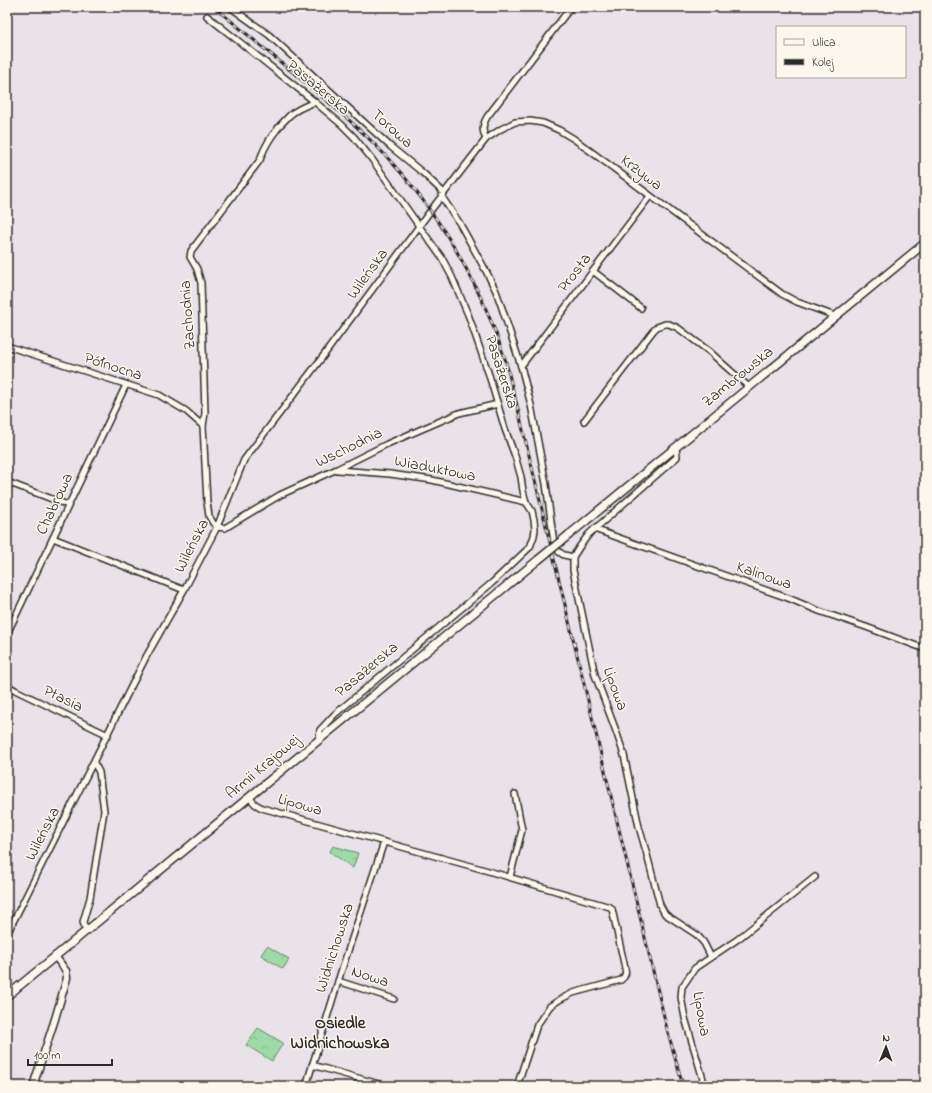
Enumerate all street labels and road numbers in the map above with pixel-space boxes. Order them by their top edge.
street label: Pasażerska [281,54,355,122]
street label: Torowa [366,104,418,154]
street label: Krzywa [615,149,667,197]
street label: Wileńska [341,244,395,304]
street label: Prosta [552,248,598,298]
street label: Zachodnia [174,280,202,350]
street label: Pasażerska [478,332,524,412]
street label: Zambrowska [697,341,779,413]
street label: Północna [81,346,145,388]
street label: Wschodnia [311,421,387,475]
street label: Wiaduktowa [392,449,478,489]
street label: Chabrowa [30,469,80,539]
street label: Wileńska [168,515,216,577]
street label: Kalinowa [733,555,795,597]
street label: Pasażerska [330,636,404,704]
street label: Lipowa [596,664,634,714]
street label: Ptasia [39,679,87,719]
street label: Armii Krajowej [221,728,306,805]
street label: Lipowa [275,787,325,823]
street label: Wileńska [19,803,67,865]
street label: Widnichowska [309,900,361,996]
street label: Nowa [348,960,392,994]
street label: Lipowa [685,990,717,1038]

